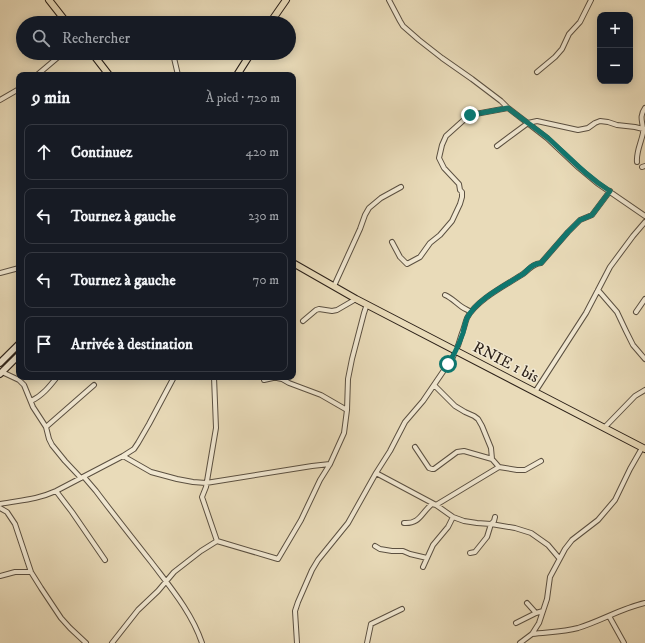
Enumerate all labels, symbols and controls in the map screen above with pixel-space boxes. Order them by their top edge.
map controls [597,12,633,84]
button: + [597,12,633,48]
search box [16,16,296,60]
icon: search [30,27,52,49]
text: Rechercher [62,29,130,48]
button: − [597,48,633,84]
text: 9 min [32,87,70,109]
text: À pied · 720 m [206,90,280,106]
route end [461,106,479,124]
icon: ahead [33,141,55,163]
text: Continuez [71,143,132,162]
text: 420 m [246,144,279,160]
icon: left [33,205,55,227]
text: Tournez à gauche [71,207,176,226]
text: 230 m [248,208,279,224]
icon: left [33,269,55,291]
text: Tournez à gauche [71,271,176,290]
text: 70 m [253,272,279,288]
icon: arrive [33,333,55,355]
text: Arrivée à destination [71,335,193,354]
street label: RNIE 1 bis [470,337,542,387]
route start [439,355,457,373]

